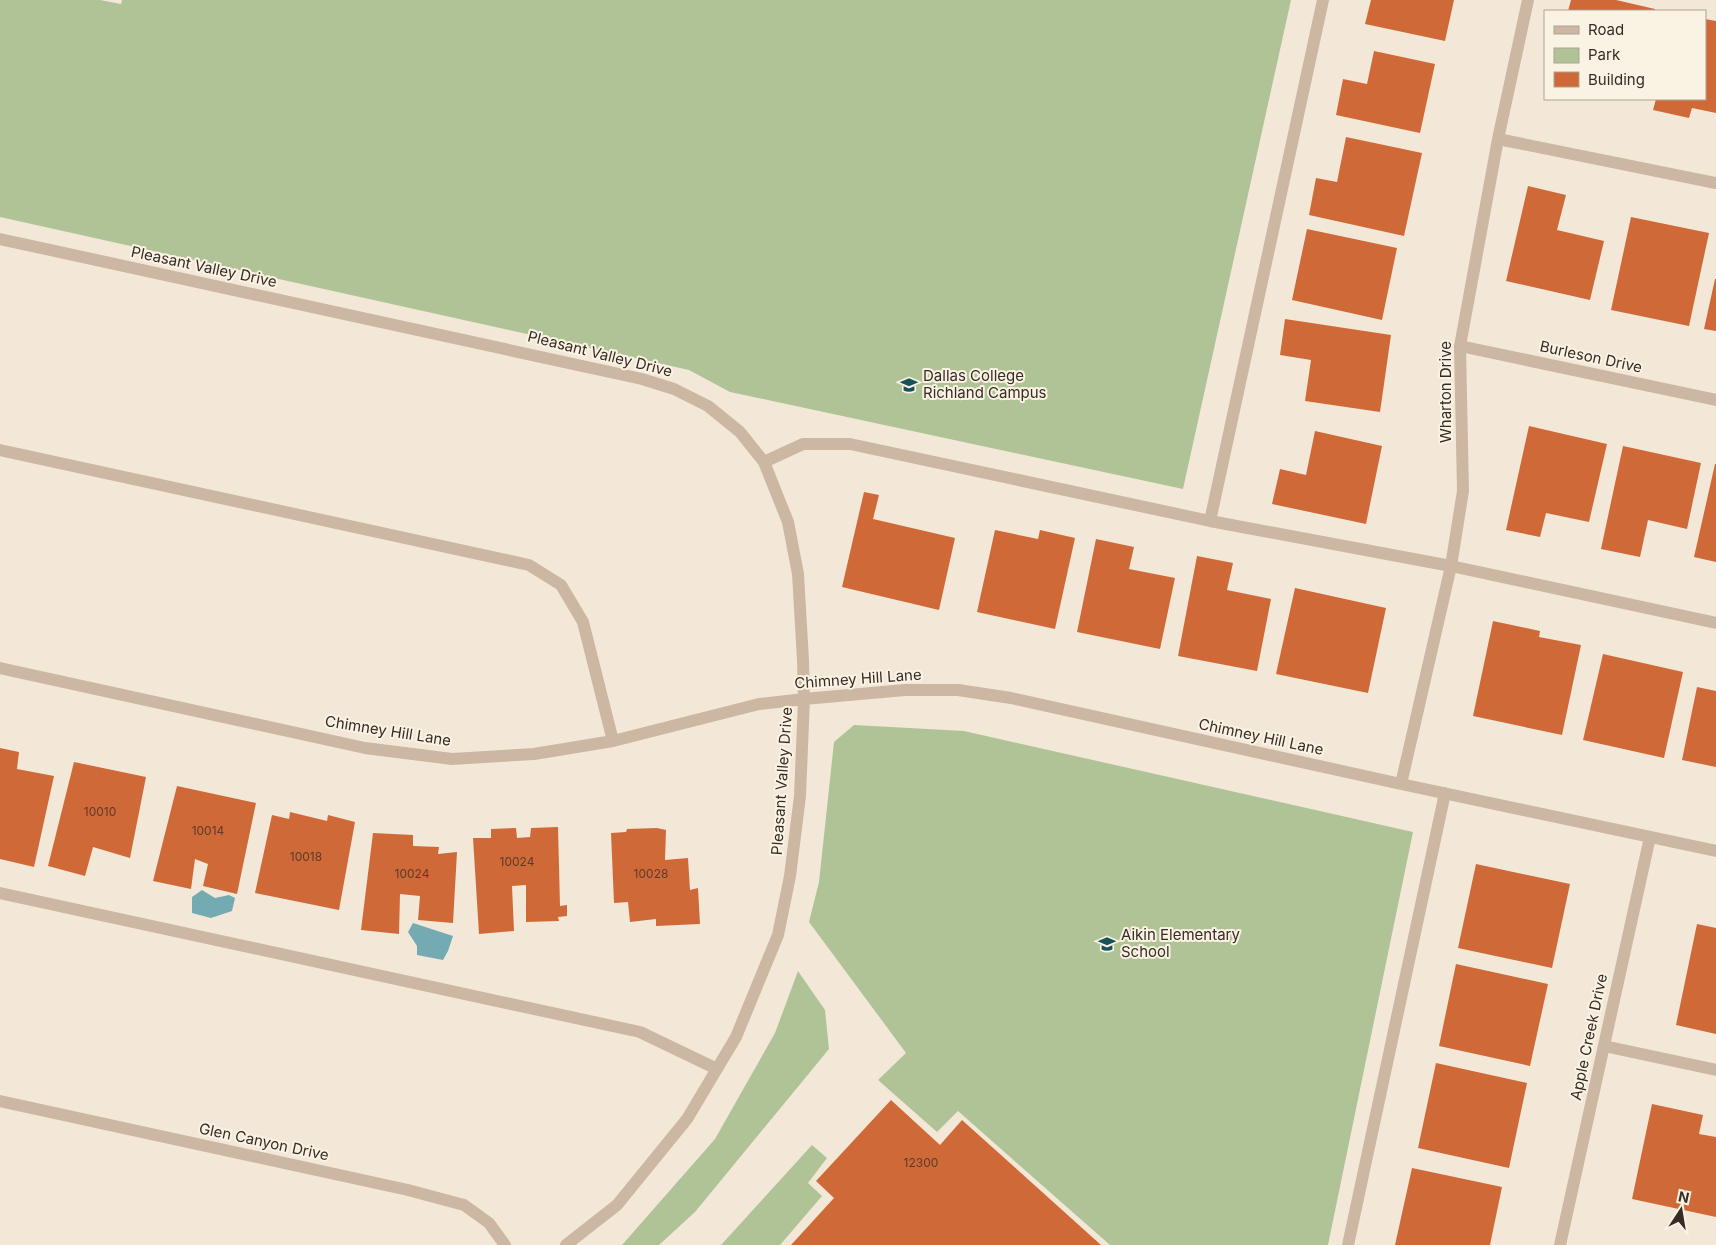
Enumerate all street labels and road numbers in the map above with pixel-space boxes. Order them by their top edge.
street label: Pleasant Valley Drive [130,242,279,291]
street label: Pleasant Valley Drive [526,326,674,381]
street label: Burleson Drive [1538,336,1644,377]
street label: Wharton Drive [1436,341,1455,443]
street label: Chimney Hill Lane [794,665,922,692]
street label: Pleasant Valley Drive [767,706,796,856]
street label: Chimney Hill Lane [324,711,452,750]
street label: Chimney Hill Lane [1197,714,1325,759]
street label: Apple Creek Drive [1566,972,1611,1102]
street label: Glen Canyon Drive [198,1118,331,1165]

